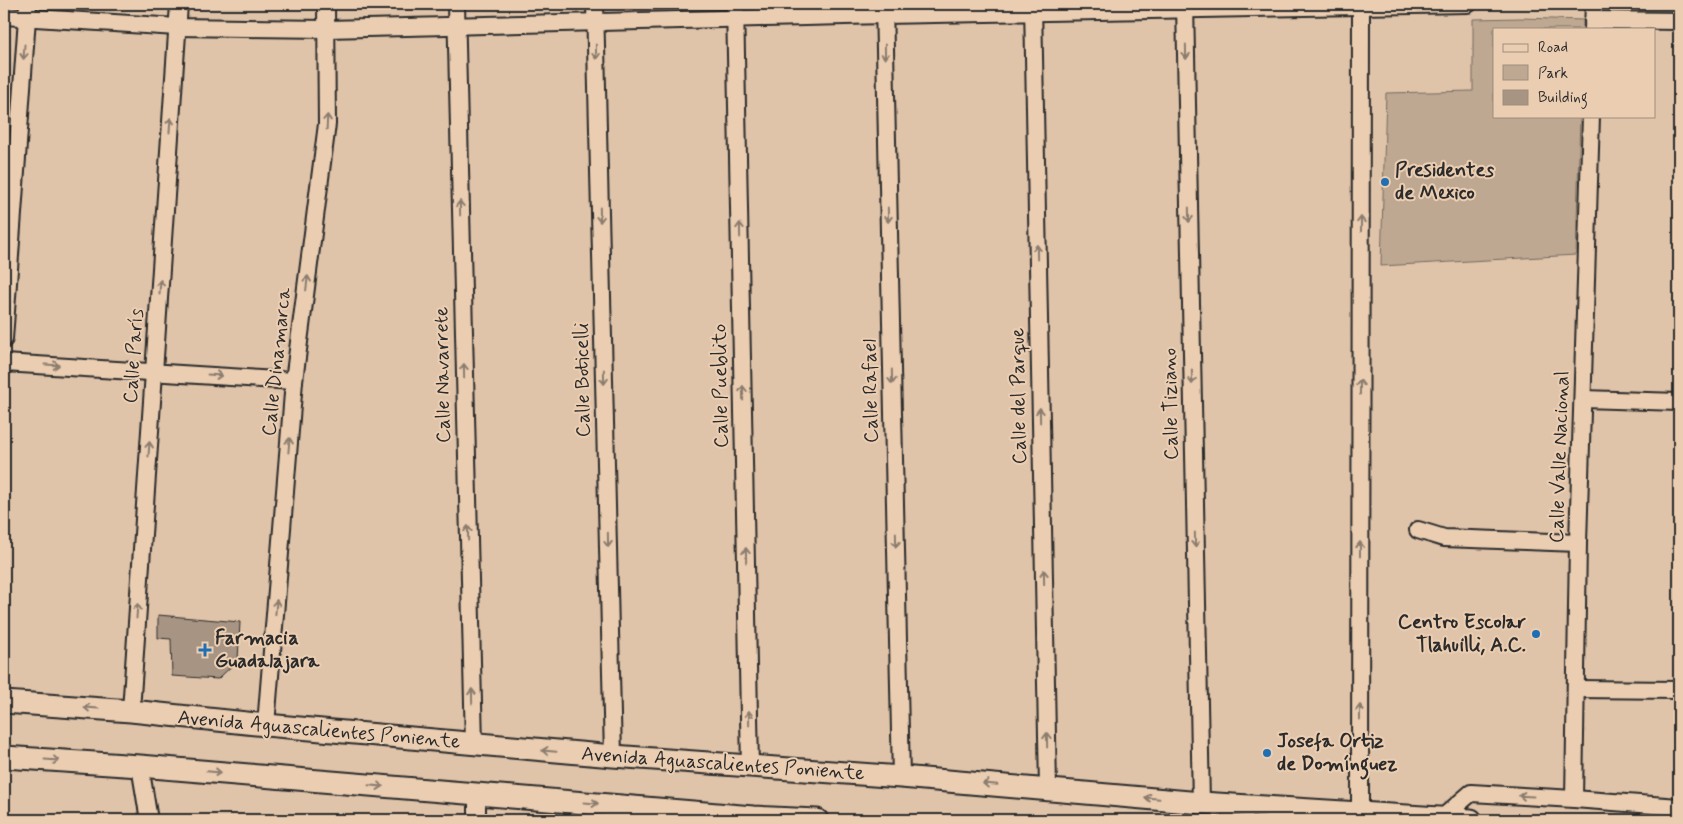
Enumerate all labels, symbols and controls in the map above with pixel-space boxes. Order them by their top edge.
legend [1493,28,1656,118]
text: Road [1538,38,1568,58]
one-way arrow [19,44,29,60]
one-way arrow [591,44,601,60]
one-way arrow [880,44,890,60]
one-way arrow [1181,44,1190,60]
text: Park [1538,64,1568,84]
text: Building [1538,88,1588,109]
one-way arrow [322,114,331,130]
one-way arrow [166,117,175,133]
place label: Presidentes de Mexico [1395,157,1494,207]
marker: Presidentes de Mexico [1379,176,1391,188]
one-way arrow [456,200,465,216]
one-way arrow [595,206,605,223]
one-way arrow [1184,206,1194,223]
one-way arrow [884,207,893,223]
one-way arrow [1356,217,1366,233]
one-way arrow [735,223,744,239]
one-way arrow [1033,244,1042,260]
one-way arrow [302,276,312,292]
one-way arrow [155,279,164,295]
street label: Calle Dinamarca [256,285,298,438]
street label: Calle Navarrete [428,307,458,443]
street label: Calle París [117,308,151,404]
street label: Calle Boticelli [568,322,598,438]
street label: Calle Pueblito [706,324,736,448]
street label: Calle del Parque [1004,328,1034,464]
street label: Calle Rafael [857,339,885,443]
street label: Calle Tiziano [1157,348,1185,460]
one-way arrow [44,361,60,370]
one-way arrow [460,363,469,379]
one-way arrow [599,369,609,385]
one-way arrow [887,369,897,385]
one-way arrow [1187,369,1197,385]
one-way arrow [206,370,222,380]
street label: Calle Valle Nacional [1544,370,1576,544]
one-way arrow [1355,379,1365,396]
one-way arrow [738,385,748,402]
one-way arrow [1036,407,1045,423]
one-way arrow [284,437,294,453]
one-way arrow [144,441,153,457]
one-way arrow [464,525,473,541]
one-way arrow [603,532,613,548]
one-way arrow [891,532,900,548]
one-way arrow [1191,532,1200,548]
one-way arrow [1355,542,1365,558]
one-way arrow [741,548,751,564]
one-way arrow [1039,569,1048,585]
one-way arrow [271,599,280,615]
one-way arrow [133,604,142,620]
place label: Centro Escolar Tlahuilli, A.C. [1398,609,1527,659]
place label: Farmacia Guadalajara [215,625,320,675]
marker: Centro Escolar Tlahuilli, A.C. [1530,628,1542,640]
marker: Farmacia Guadalajara [199,644,211,656]
one-way arrow [468,688,477,704]
one-way arrow [83,704,99,713]
street label: Avenida Aguascalientes Poniente [176,704,462,756]
one-way arrow [1355,704,1365,720]
one-way arrow [744,710,754,726]
place label: Josefa Ortiz de Domínguez [1277,728,1397,780]
one-way arrow [1042,732,1052,748]
street label: Avenida Aguascalientes Poniente [580,741,866,787]
one-way arrow [541,746,557,755]
marker: Josefa Ortiz de Domínguez [1261,747,1273,759]
one-way arrow [44,755,60,765]
one-way arrow [206,768,222,777]
one-way arrow [983,779,999,788]
one-way arrow [368,782,384,791]
one-way arrow [1518,792,1534,801]
one-way arrow [1144,793,1160,803]
one-way arrow [582,798,598,807]

